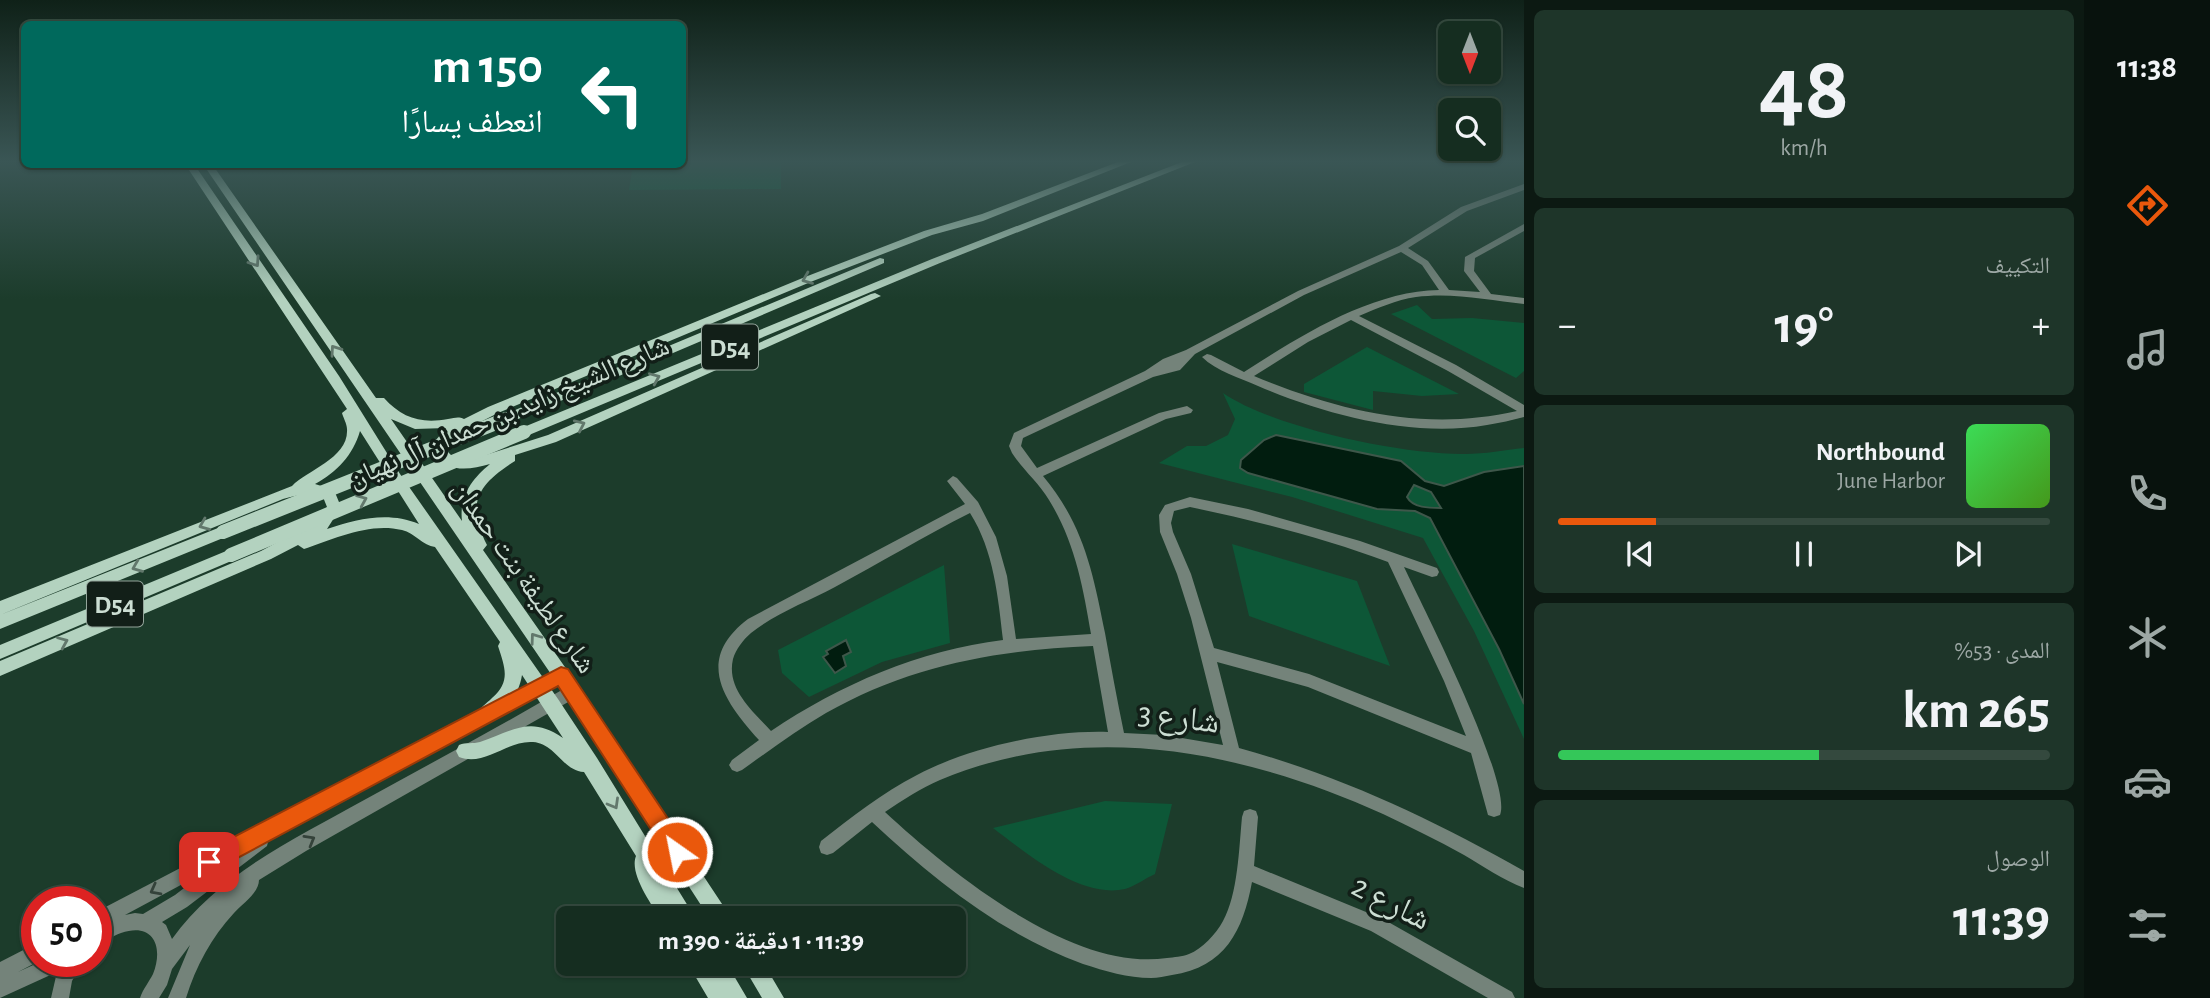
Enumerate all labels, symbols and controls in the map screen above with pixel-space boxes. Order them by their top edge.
north arrow [1438,21,1502,84]
map controls [1438,21,1501,161]
text: 150 m [432,43,543,92]
text: 48 [1759,44,1849,135]
icon: left [567,49,658,140]
text: 11:38 [2117,51,2177,83]
button: search [1438,98,1501,161]
text: انعطف يسارًا [402,106,543,138]
text: km/h [1780,137,1828,160]
icon: directions [2123,181,2172,230]
one-way arrow [246,254,259,267]
text: التكييف [1985,255,2050,278]
one-way arrow [802,271,814,285]
text: 19° [1774,300,1834,352]
text: − [1558,307,1576,345]
text: + [2032,307,2050,345]
road number: D54 [702,324,758,370]
icon: music [2123,325,2172,374]
street label: شارع الشيخ زايد بن حمدان آل نهيان [343,331,674,495]
one-way arrow [331,345,343,358]
one-way arrow [647,372,660,386]
one-way arrow [573,419,585,433]
text: Northbound [1816,439,1945,465]
icon: phone [2123,469,2172,518]
text: June Harbor [1837,470,1945,493]
street label: شارع لطيفة بنت حمدان [445,475,600,680]
one-way arrow [355,495,367,509]
one-way arrow [199,517,211,531]
icon: previous [1621,535,1659,573]
icon: pause [1785,535,1823,573]
icon: next [1949,535,1987,573]
one-way arrow [131,558,143,572]
road number: D54 [87,582,143,626]
icon: climate [2123,613,2172,662]
one-way arrow [531,633,543,645]
one-way arrow [56,636,68,650]
text: المدى · 53% [1954,640,2050,663]
text: 265 km [1902,685,2050,737]
street label: شارع 3 [1136,697,1221,742]
icon: car [2123,757,2172,806]
one-way arrow [606,796,619,809]
position arrow [640,815,714,889]
pin [179,832,239,892]
one-way arrow [302,835,315,848]
icon: arrive [190,843,228,881]
text: الوصول [1986,848,2050,871]
street label: شارع 2 [1345,870,1435,939]
one-way arrow [149,882,162,896]
speed limit sign: 50 [21,886,112,977]
text: 11:39 [1953,893,2050,945]
icon: filters [2123,901,2172,950]
text: 11:39 · 1 دقيقة · 390 m [658,928,864,954]

